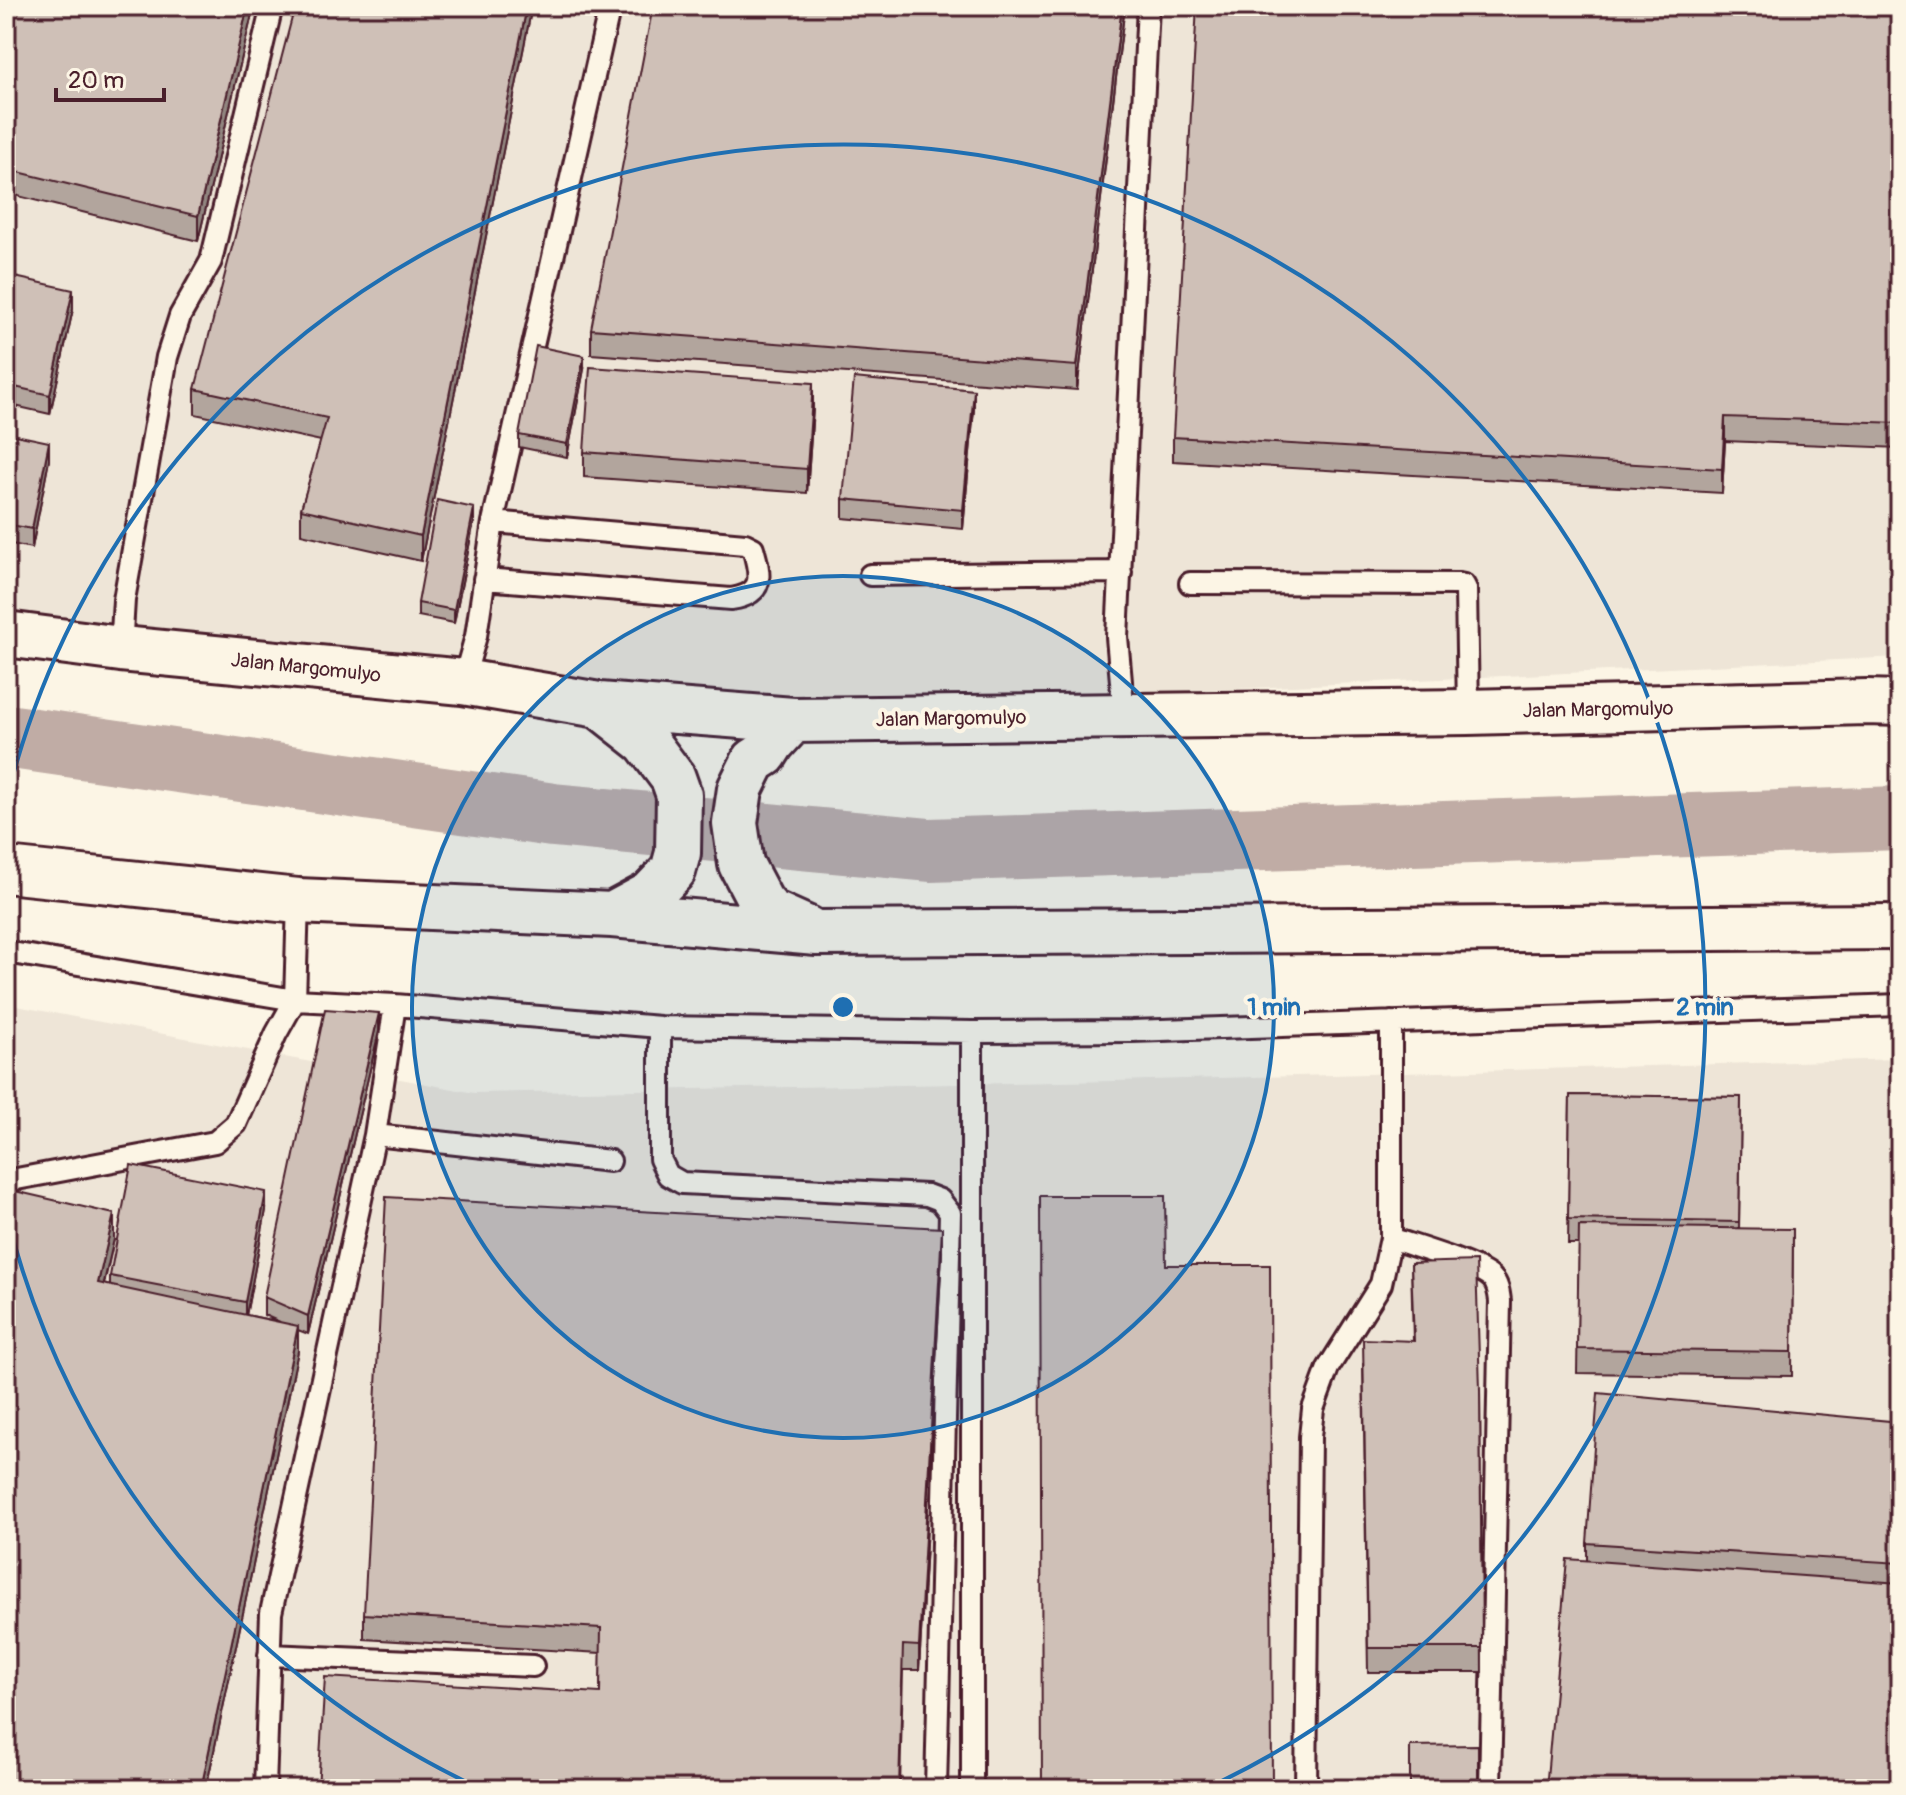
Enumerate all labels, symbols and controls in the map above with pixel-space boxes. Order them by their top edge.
scale bar [56,52,164,102]
text: 20 m [68,66,124,95]
street label: Jalan Margomulyo [230,647,383,688]
street label: Jalan Margomulyo [1522,696,1674,723]
street label: Jalan Margomulyo [875,705,1027,732]
centre of rings [829,993,857,1021]
text: 1 min [1247,993,1301,1022]
text: 2 min [1676,993,1734,1022]

